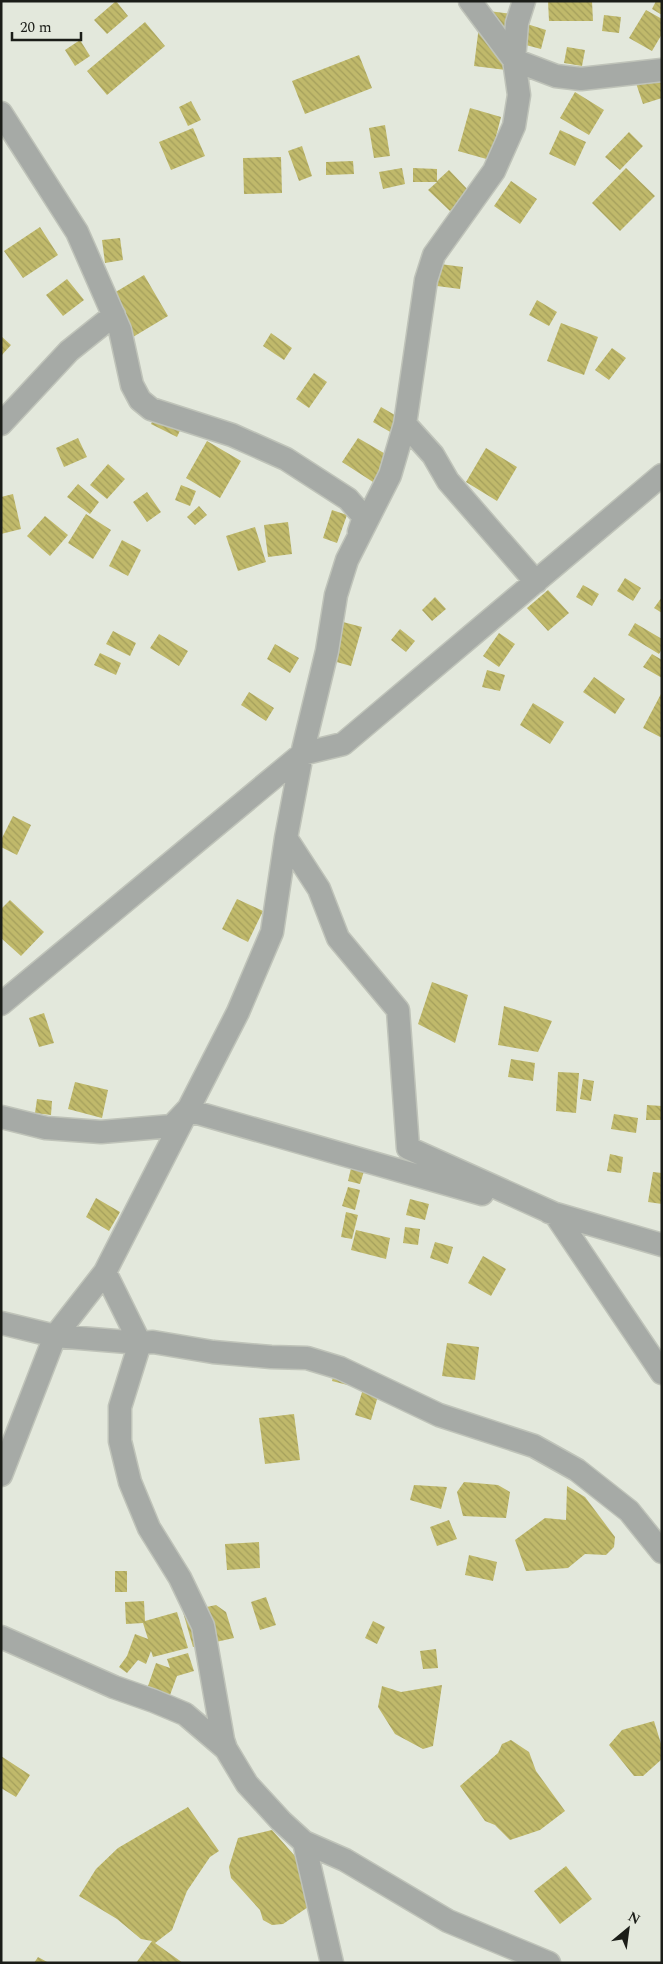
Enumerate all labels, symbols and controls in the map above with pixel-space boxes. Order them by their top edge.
scale bar [12,10,81,42]
text: 20 m [20,16,52,39]
north arrow [603,1904,653,1954]
text: N [624,1906,644,1930]

